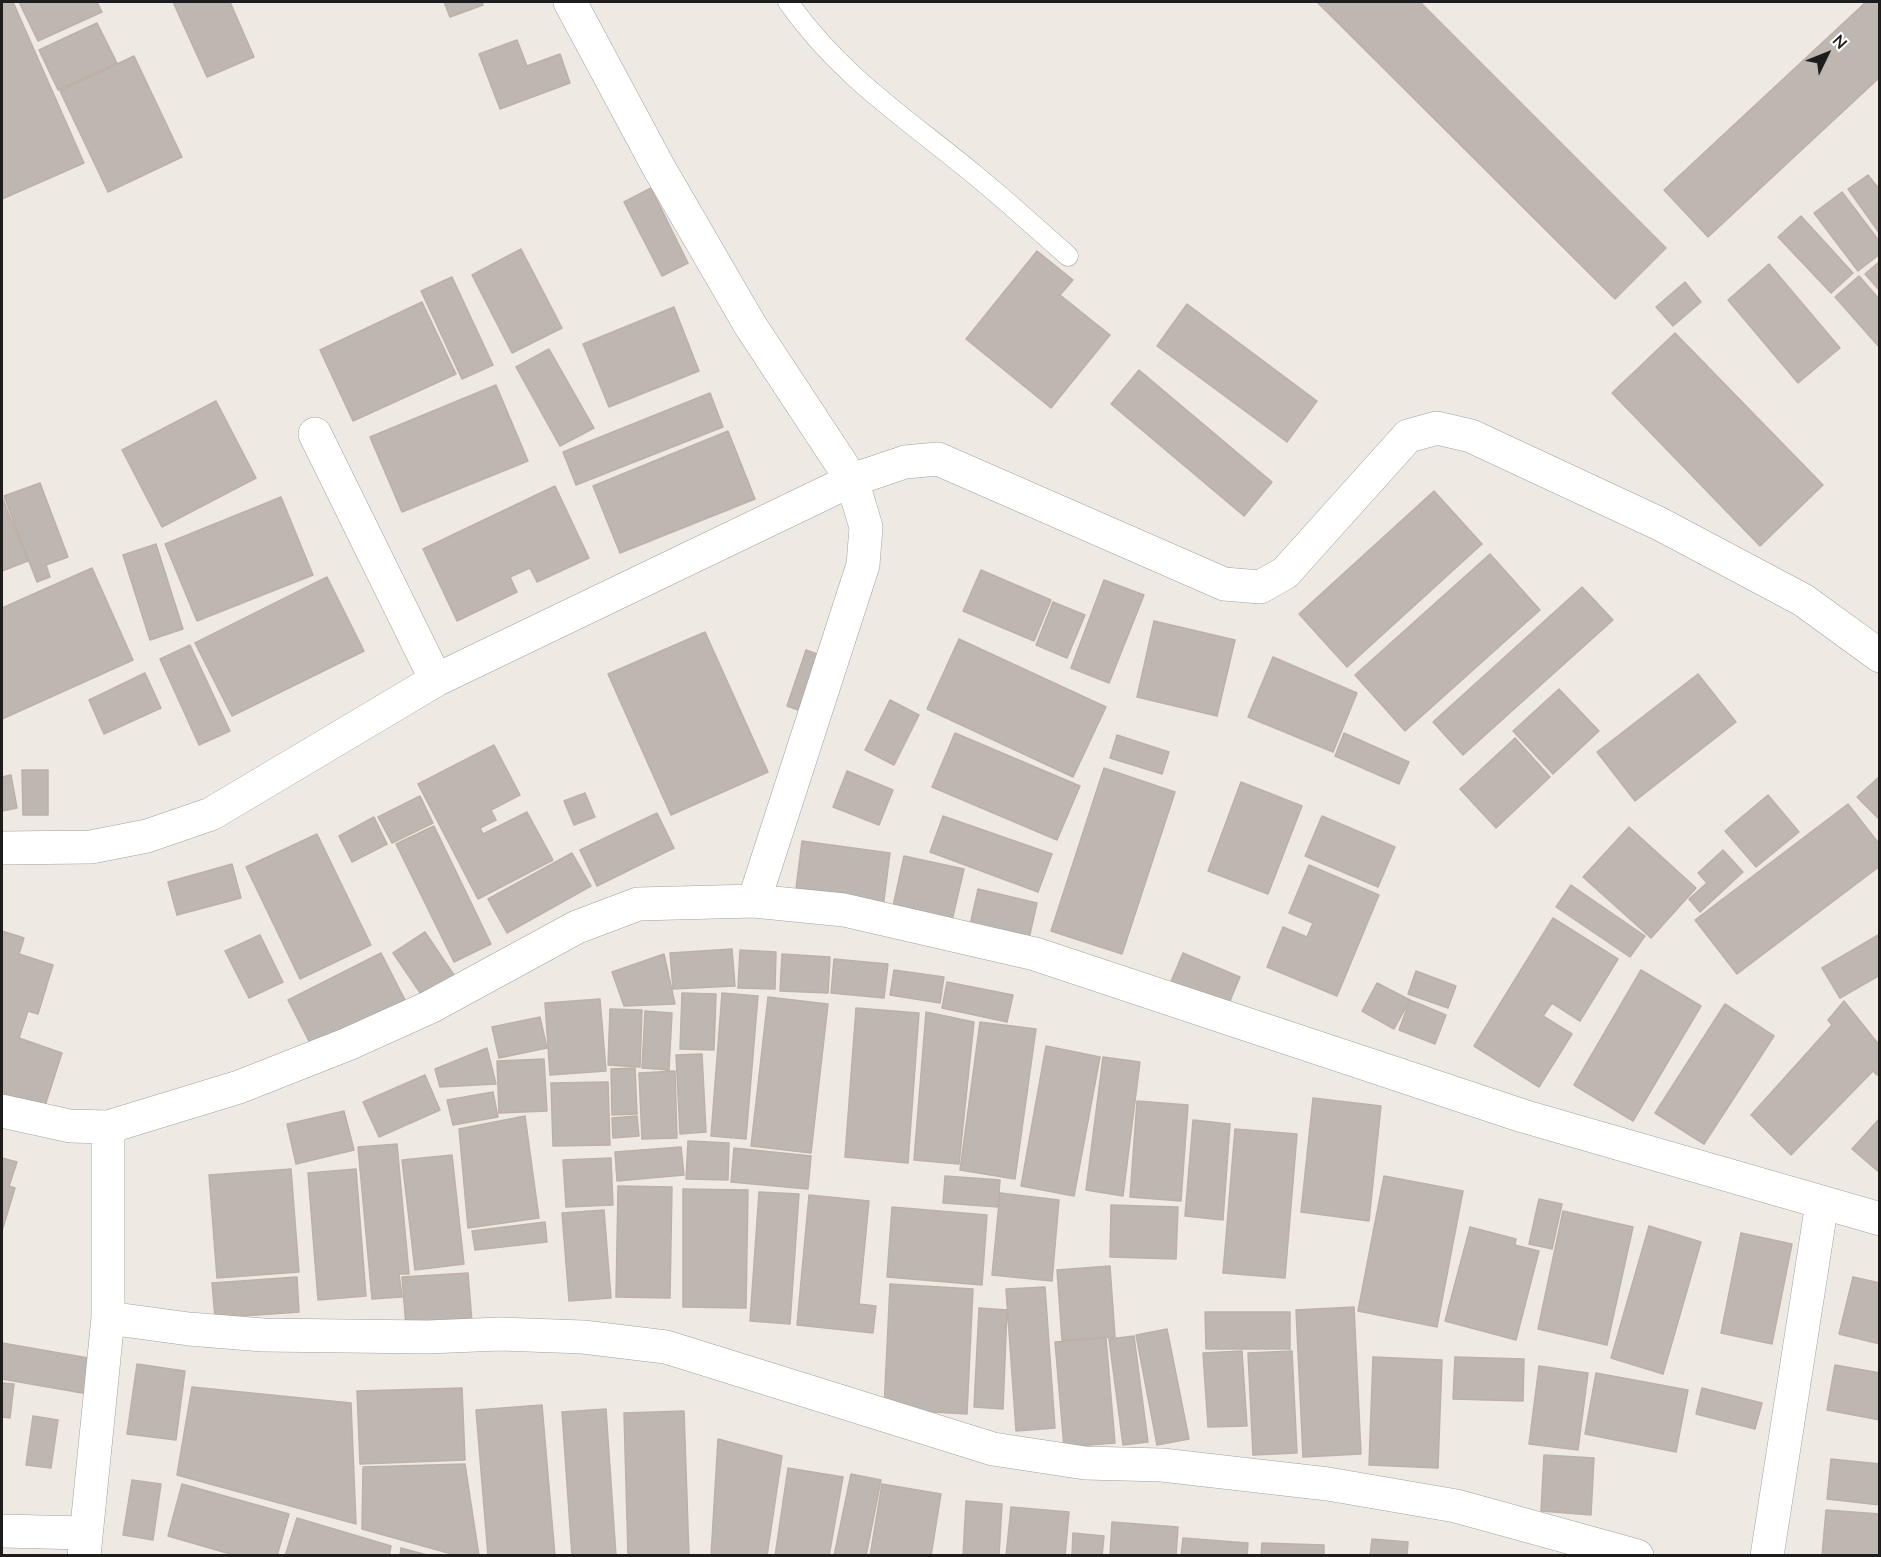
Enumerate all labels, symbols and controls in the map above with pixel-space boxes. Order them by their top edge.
north arrow [1797,24,1857,84]
text: N [1829,30,1852,52]

